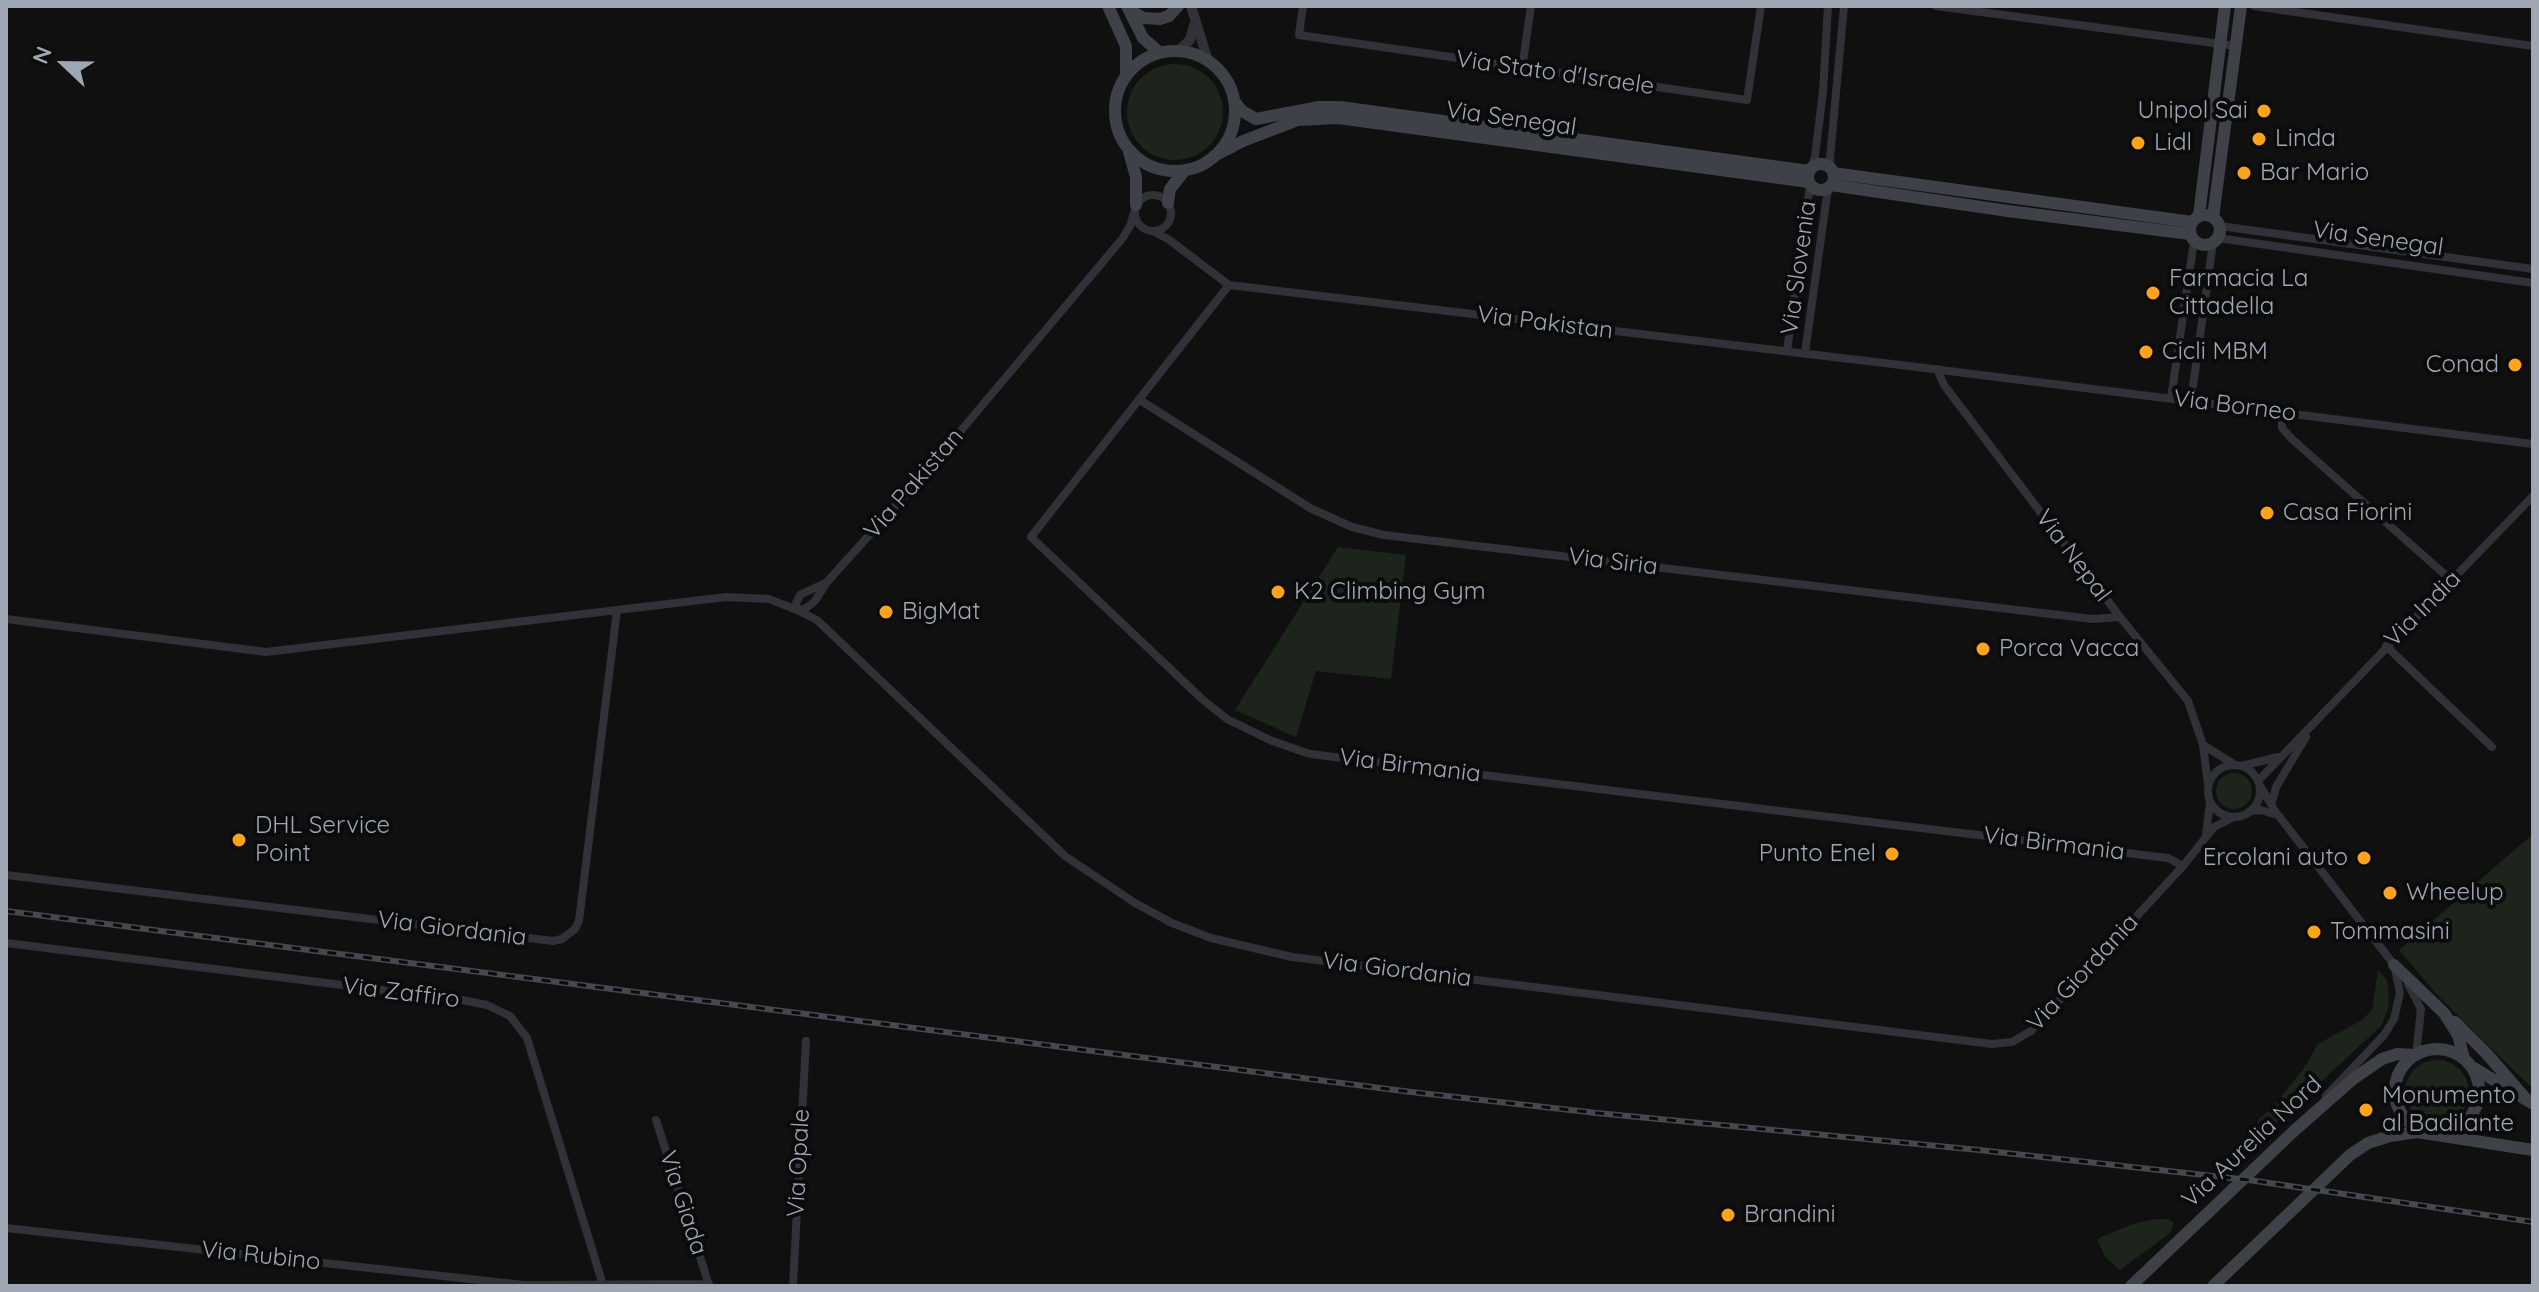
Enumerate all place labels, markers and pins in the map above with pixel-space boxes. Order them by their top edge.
place label: Unipol Sai [2138,97,2248,125]
marker: Unipol Sai [2255,102,2273,120]
place label: Linda [2275,125,2336,153]
place label: Lidl [2154,129,2192,157]
marker: Linda [2250,130,2268,148]
marker: Lidl [2129,134,2147,152]
place label: Bar Mario [2260,159,2369,187]
marker: Bar Mario [2235,164,2253,182]
place label: Farmacia La Cittadella [2169,265,2308,321]
marker: Farmacia La Cittadella [2144,284,2162,302]
place label: Cicli MBM [2162,338,2268,366]
marker: Cicli MBM [2137,343,2155,361]
place label: Conad [2426,351,2499,379]
marker: Conad [2506,356,2524,374]
place label: Casa Fiorini [2283,499,2412,527]
marker: Casa Fiorini [2258,504,2276,522]
place label: K2 Climbing Gym [1294,578,1486,606]
marker: K2 Climbing Gym [1269,583,1287,601]
place label: BigMat [902,598,980,626]
marker: BigMat [877,603,895,621]
place label: Porca Vacca [1999,635,2139,663]
marker: Porca Vacca [1974,640,1992,658]
place label: DHL Service Point [255,812,390,868]
marker: DHL Service Point [230,831,248,849]
place label: Punto Enel [1759,840,1876,868]
place label: Ercolani auto [2203,844,2348,872]
marker: Punto Enel [1883,845,1901,863]
marker: Ercolani auto [2355,849,2373,867]
place label: Wheelup [2406,879,2504,907]
marker: Wheelup [2381,884,2399,902]
place label: Tommasini [2330,918,2450,946]
marker: Tommasini [2305,923,2323,941]
place label: Monumento al Badilante [2382,1082,2516,1138]
marker: Monumento al Badilante [2357,1101,2375,1119]
place label: Brandini [1744,1201,1836,1229]
marker: Brandini [1719,1206,1737,1224]

